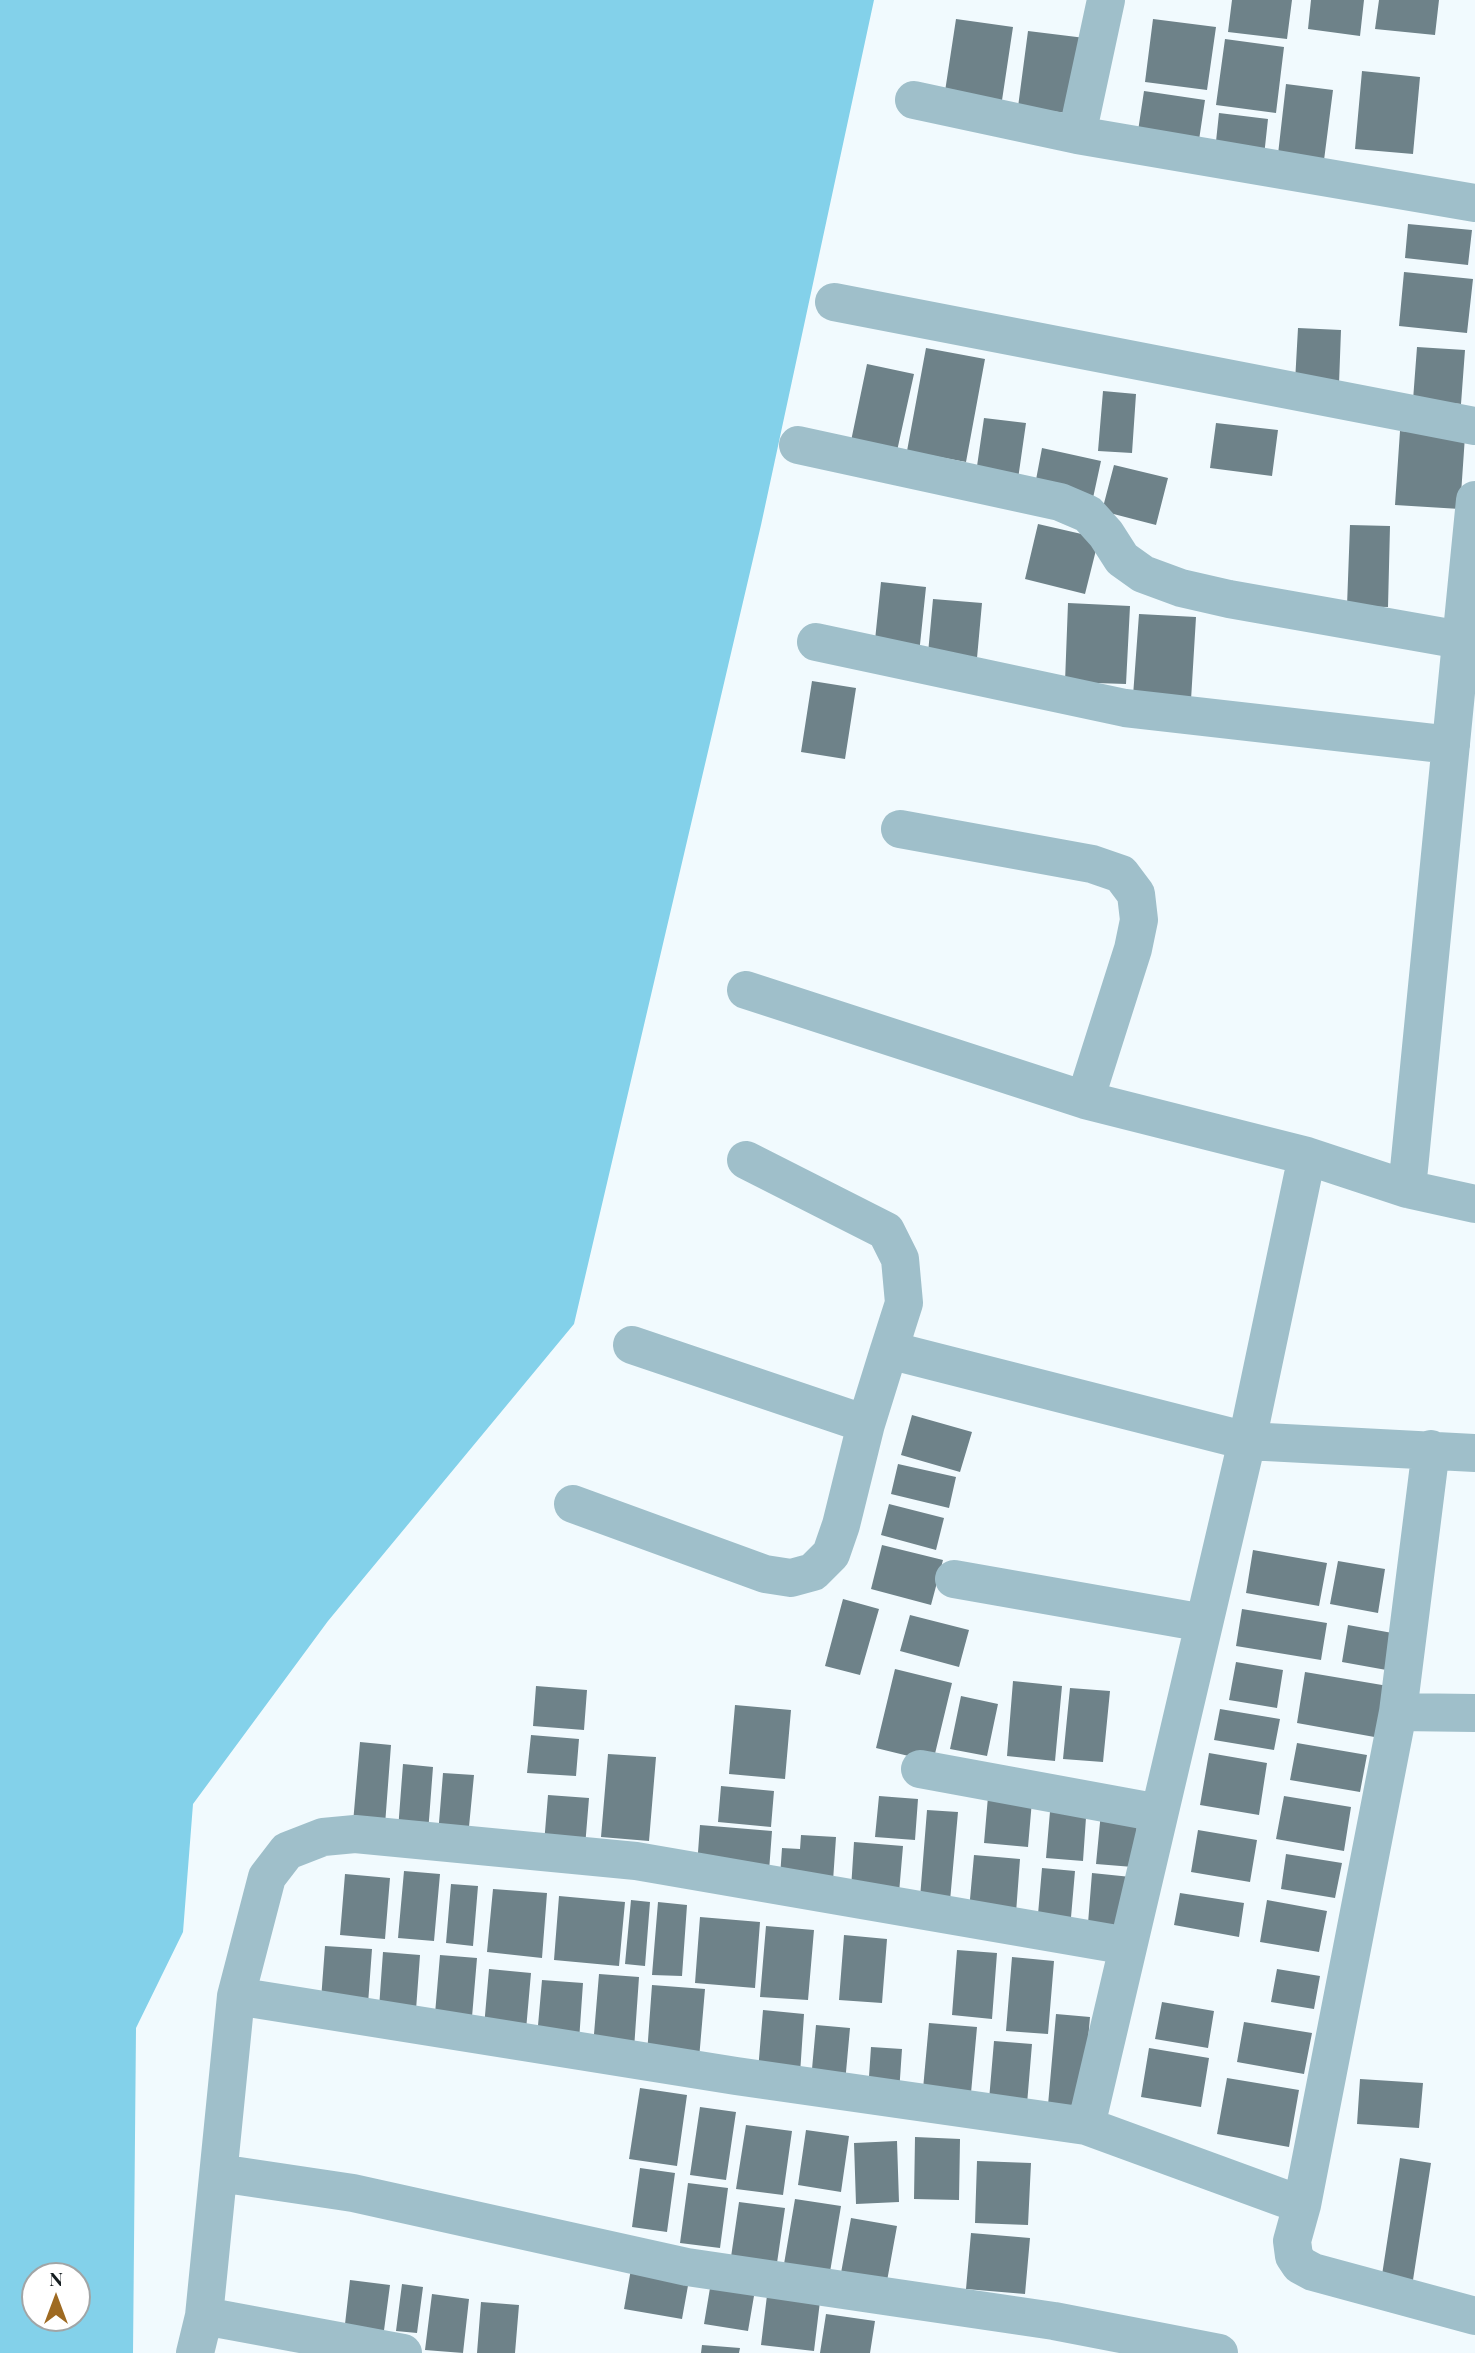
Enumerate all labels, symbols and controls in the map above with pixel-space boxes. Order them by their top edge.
north arrow [21,2262,91,2332]
text: N [49,2265,63,2291]

